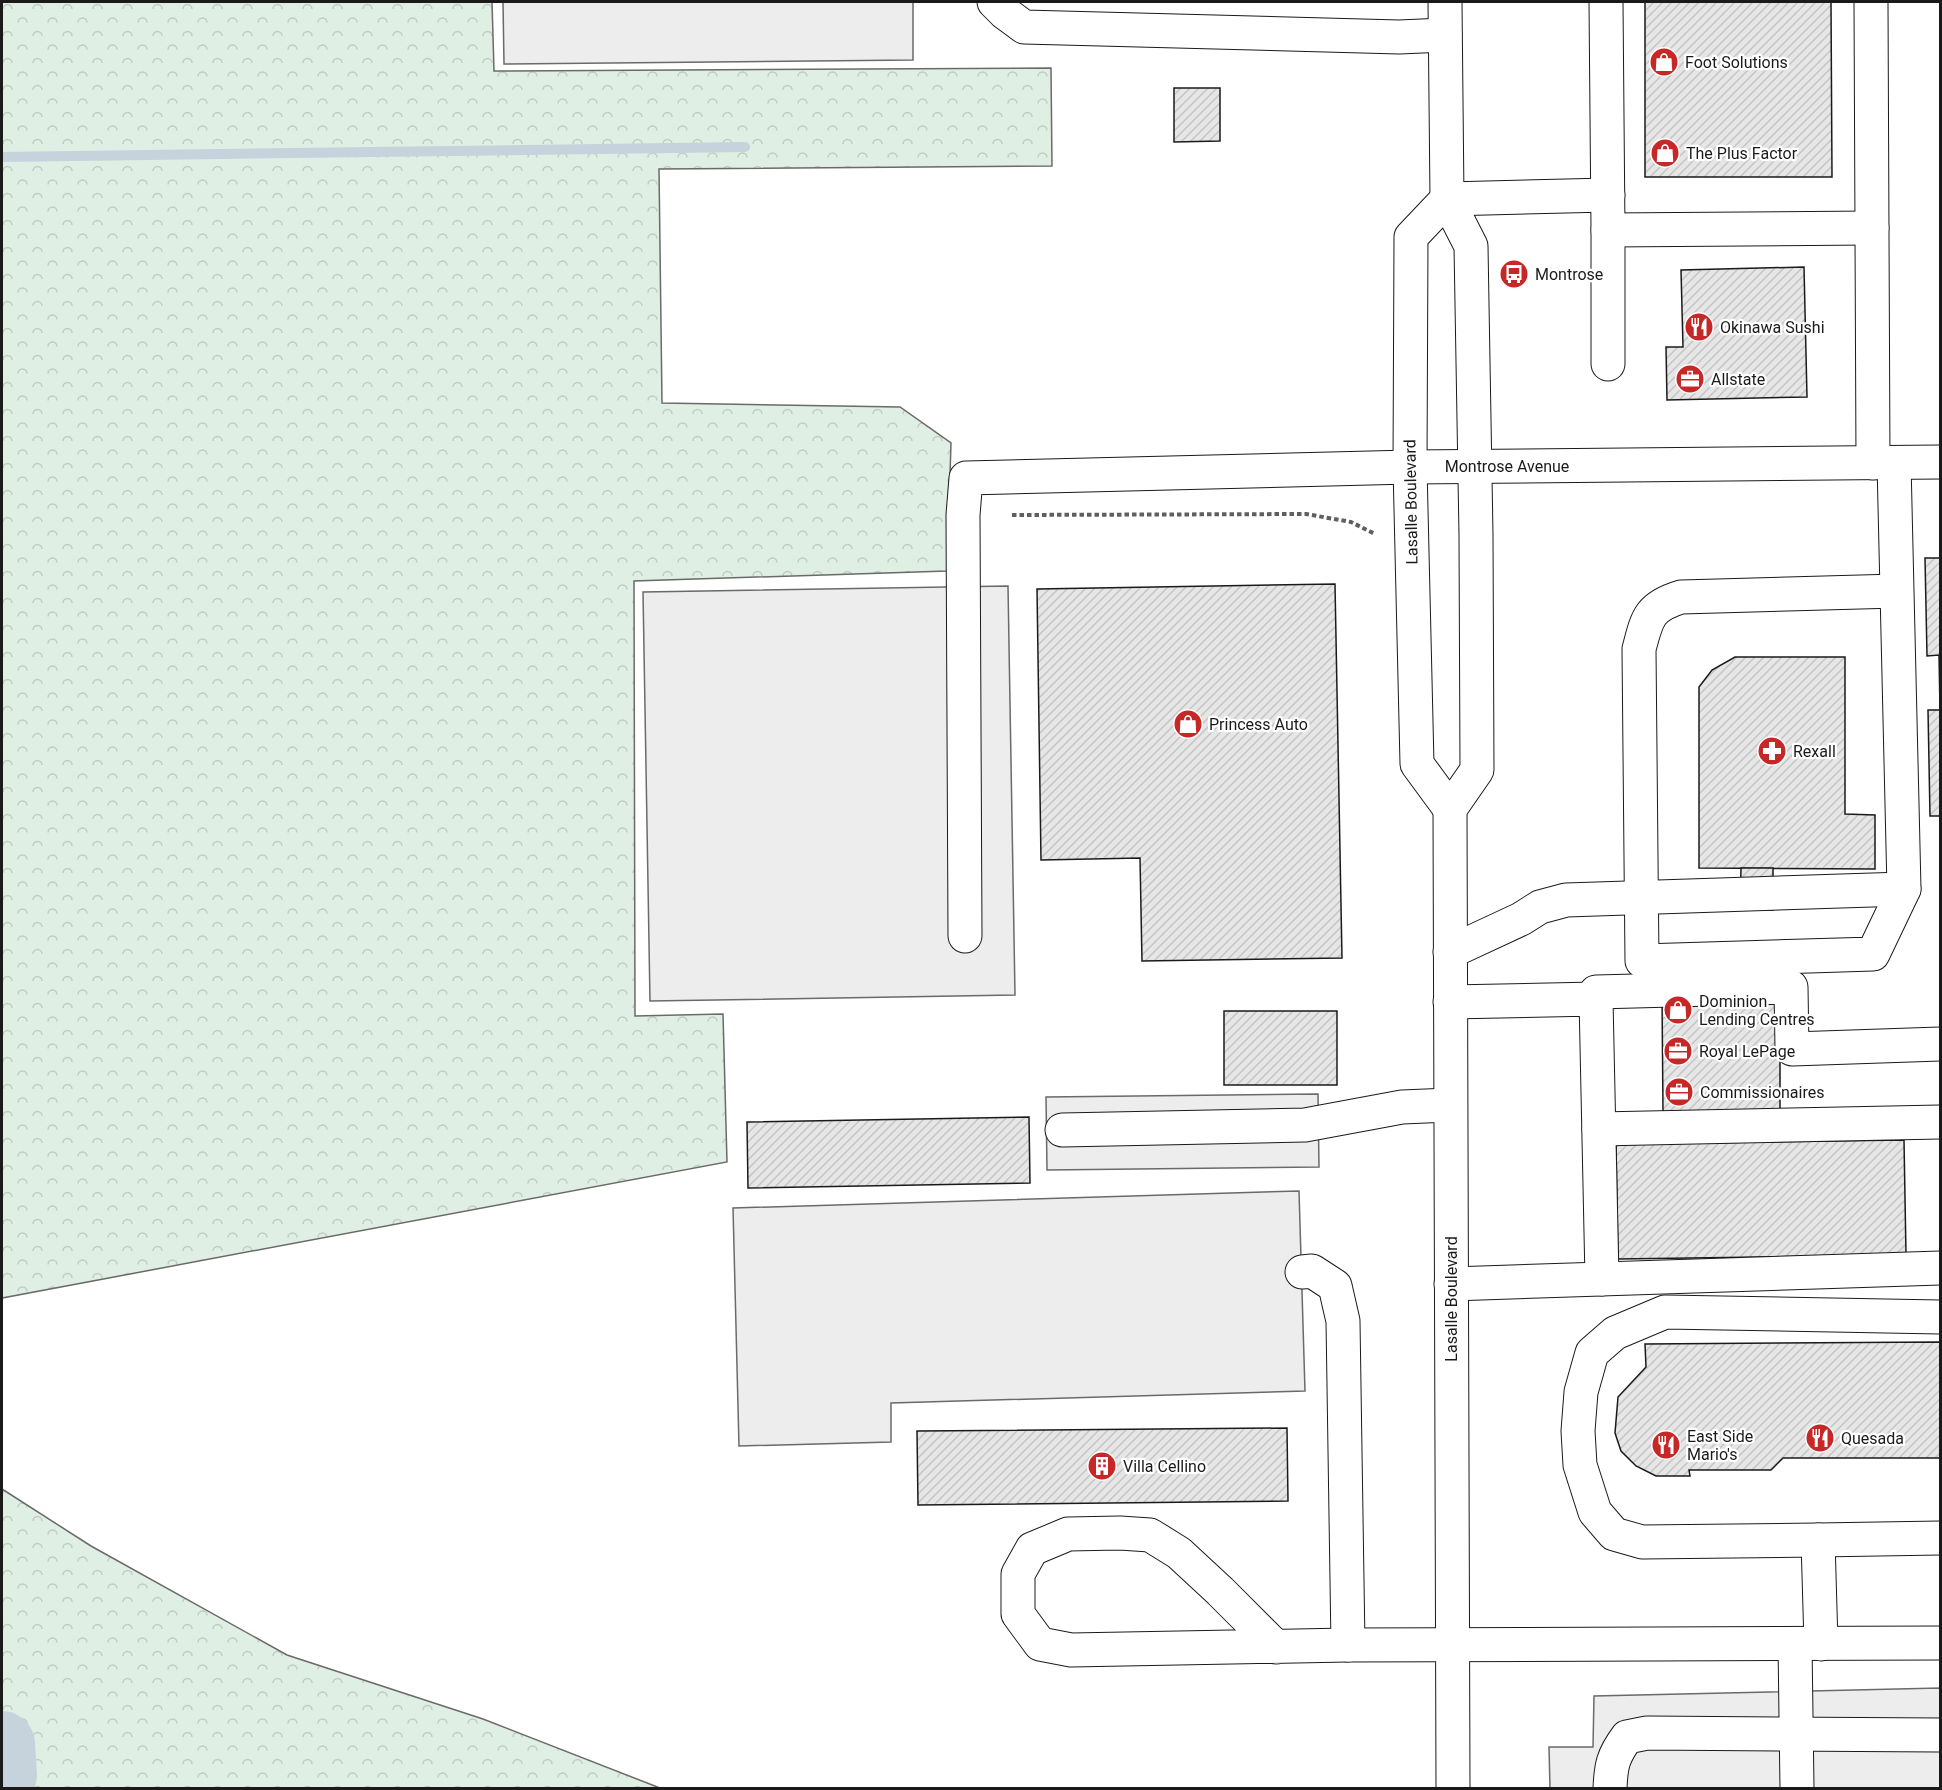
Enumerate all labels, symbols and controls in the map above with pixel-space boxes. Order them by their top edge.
shop icon: Foot Solutions [1648,46,1680,78]
place label: Foot Solutions [1685,53,1788,72]
shop icon: The Plus Factor [1649,137,1681,169]
place label: The Plus Factor [1686,144,1798,163]
bus stop icon: Montrose [1498,258,1530,290]
place label: Montrose [1535,265,1603,284]
restaurant icon: Okinawa Sushi [1683,311,1715,343]
place label: Okinawa Sushi [1720,318,1825,337]
office icon: Allstate [1674,363,1706,395]
place label: Allstate [1711,370,1765,389]
street label: Lasalle Boulevard [1400,439,1422,565]
street label: Montrose Avenue [1445,457,1569,476]
shop icon: Princess Auto [1172,708,1204,740]
place label: Princess Auto [1209,715,1308,734]
pharmacy icon: Rexall [1756,735,1788,767]
place label: Rexall [1793,742,1836,761]
place label: Dominion Lending Centres [1699,992,1815,1029]
shop icon: Dominion Lending Centres [1662,994,1694,1026]
office icon: Royal LePage [1662,1035,1694,1067]
place label: Royal LePage [1699,1042,1795,1061]
office icon: Commissionaires [1663,1076,1695,1108]
place label: Commissionaires [1700,1083,1824,1102]
street label: Lasalle Boulevard [1442,1236,1461,1362]
restaurant icon: Quesada [1804,1422,1836,1454]
place label: East Side Mario's [1687,1427,1753,1464]
restaurant icon: East Side Mario's [1650,1429,1682,1461]
place label: Quesada [1841,1429,1904,1448]
building icon: Villa Cellino [1086,1450,1118,1482]
place label: Villa Cellino [1123,1457,1206,1476]

